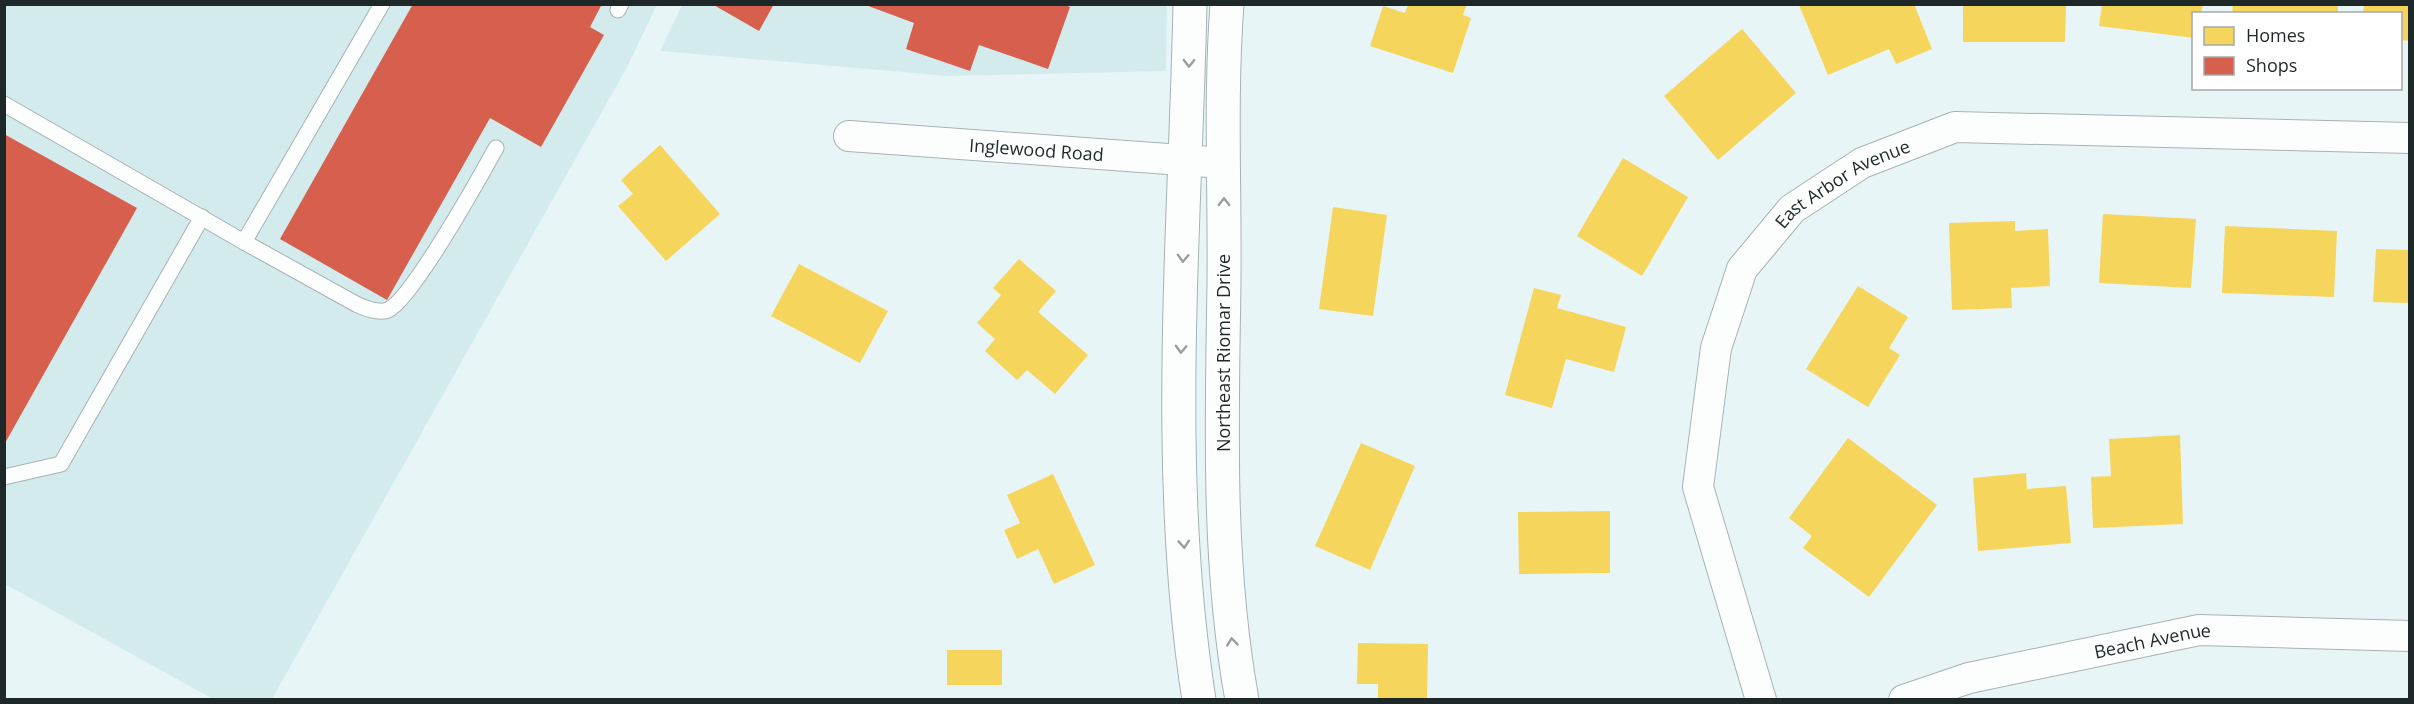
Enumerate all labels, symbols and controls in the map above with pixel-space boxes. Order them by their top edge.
legend [2192,12,2402,90]
text: Homes [2246,23,2305,47]
text: Shops [2246,53,2297,77]
one-way arrow [1182,58,1195,67]
street label: Inglewood Road [968,133,1105,166]
street label: East Arbor Avenue [1769,134,1913,233]
one-way arrow [1218,198,1230,207]
one-way arrow [1177,253,1190,262]
street label: Northeast Riomar Drive [1211,254,1235,452]
one-way arrow [1174,344,1187,353]
one-way arrow [1177,539,1190,548]
street label: Beach Avenue [2092,618,2211,664]
one-way arrow [1226,637,1239,646]

